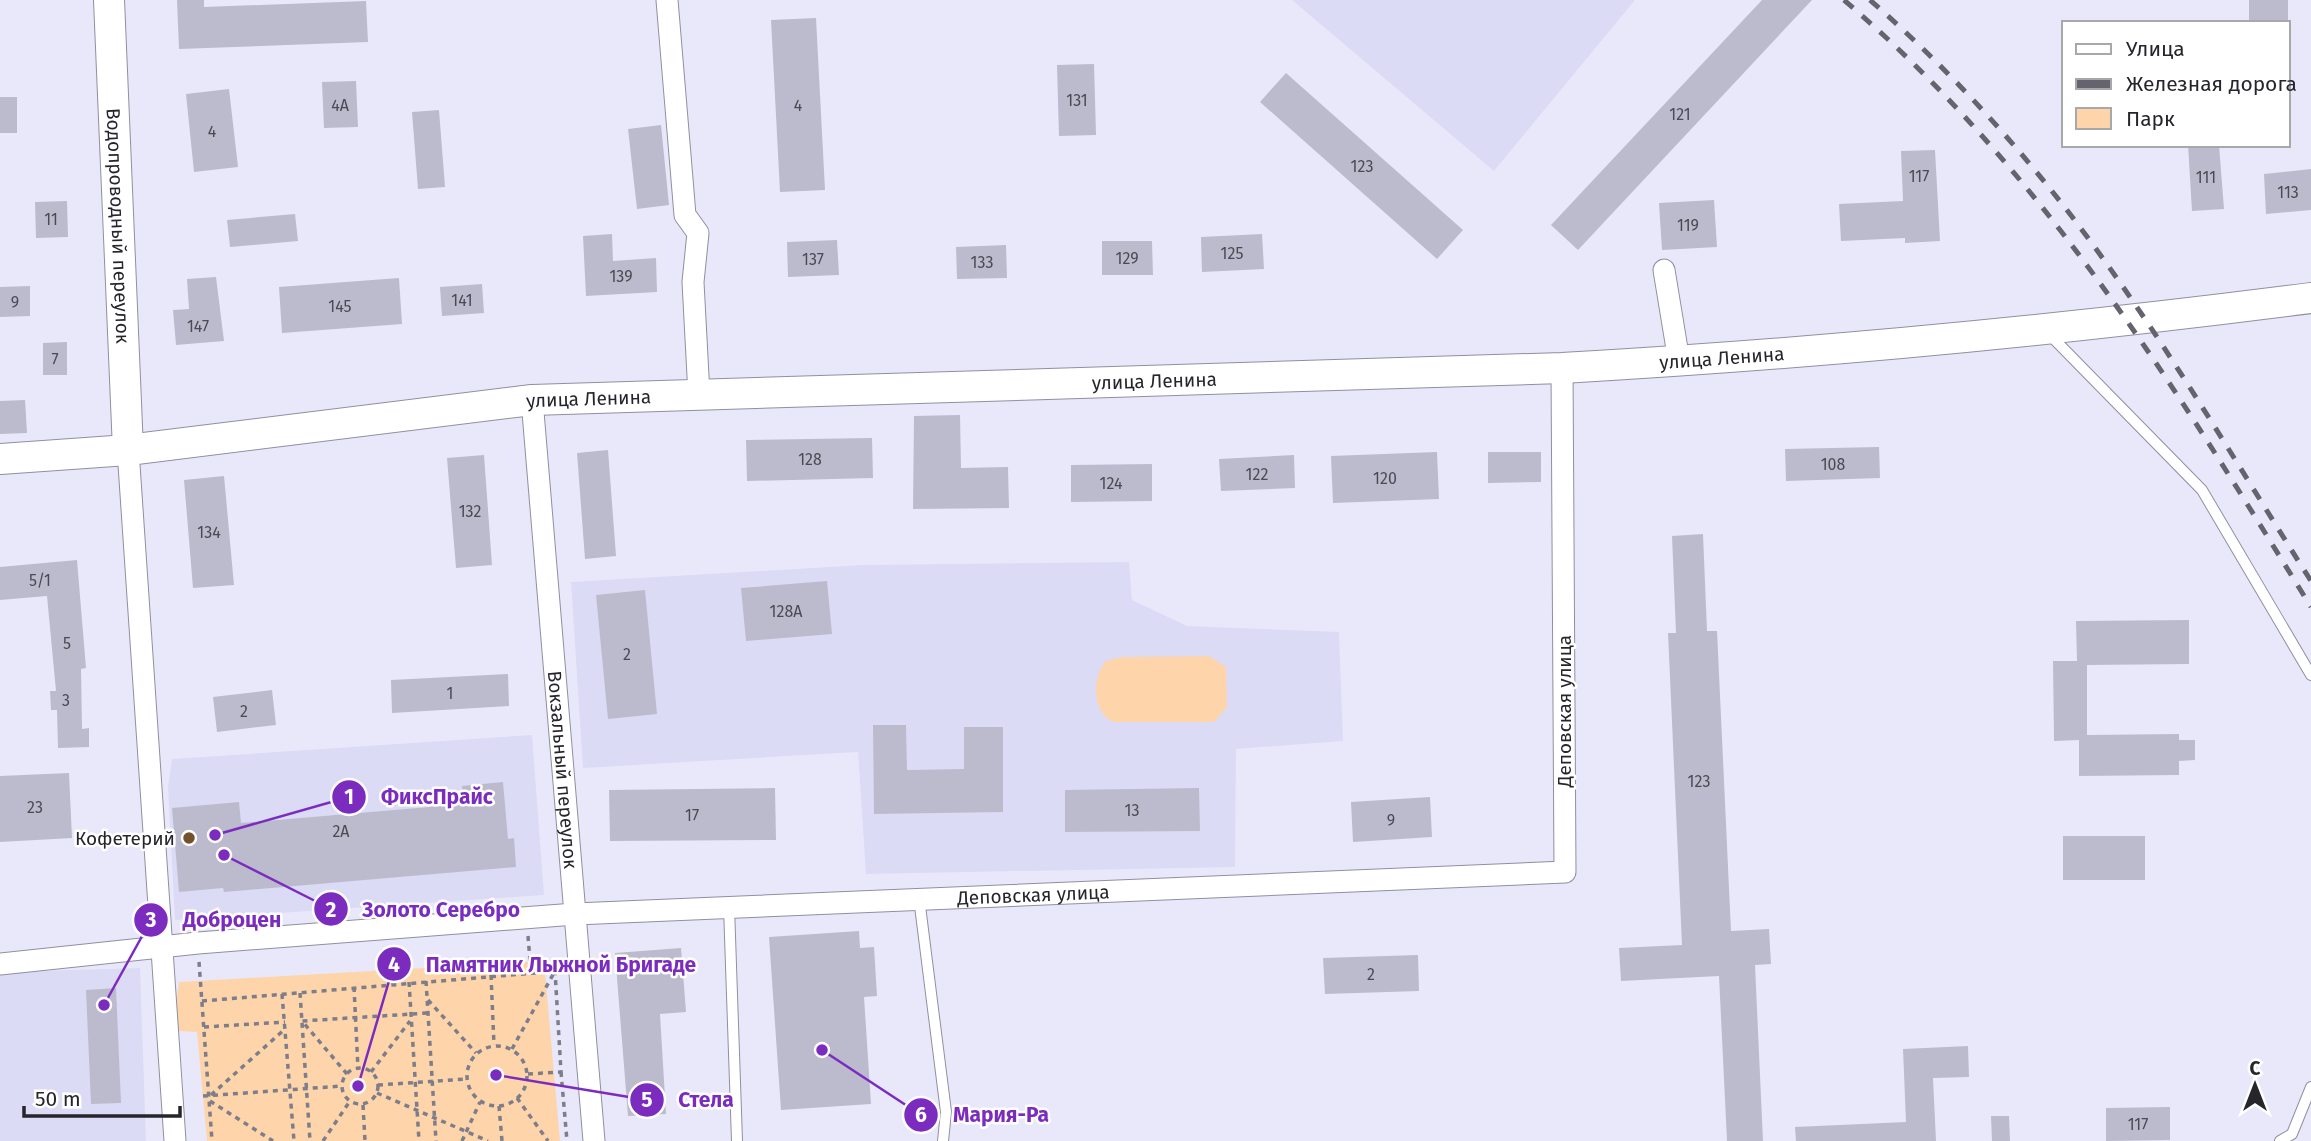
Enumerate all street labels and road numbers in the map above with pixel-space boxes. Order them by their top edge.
street label: Водопроводный переулок [102,108,135,344]
street label: улица Ленина [1659,342,1785,374]
street label: улица Ленина [1091,368,1217,395]
street label: улица Ленина [525,385,652,413]
street label: Деповская улица [1553,635,1576,788]
street label: Вокзальный переулок [543,670,582,870]
street label: Деповская улица [956,880,1110,910]

